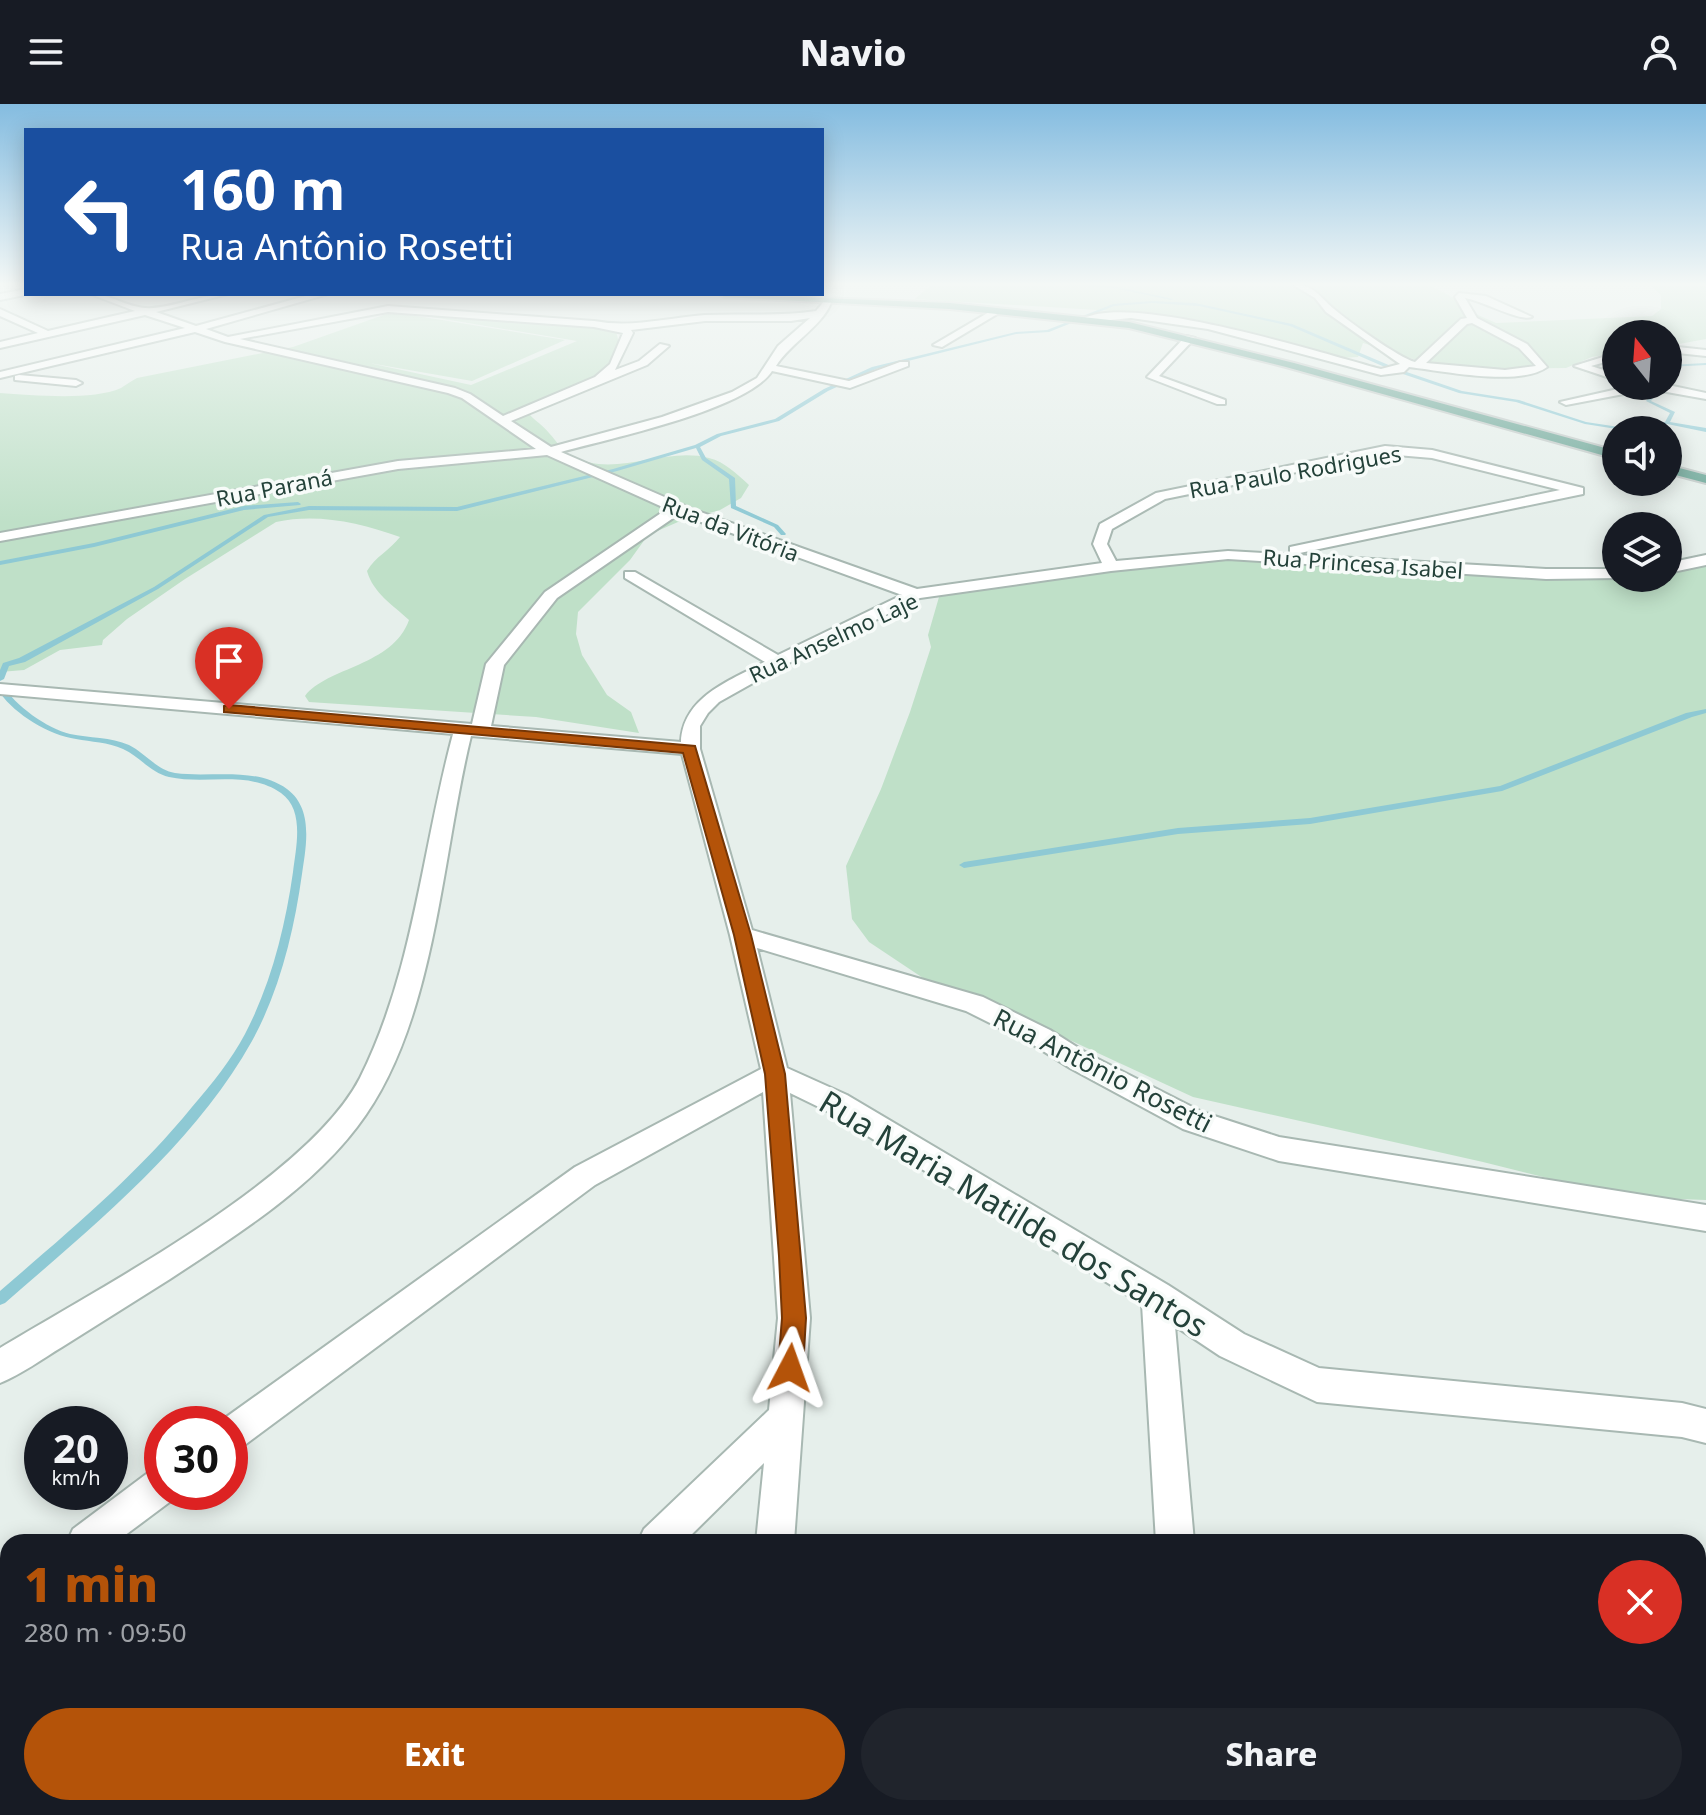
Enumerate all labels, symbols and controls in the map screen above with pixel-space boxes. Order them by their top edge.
text: Navio [800,28,906,77]
icon: menu [24,30,68,74]
icon: person [1638,30,1682,74]
text: 160 m [180,150,345,226]
icon: left [48,160,152,264]
text: Rua Antônio Rosetti [180,222,514,271]
north arrow [1602,320,1682,400]
map controls [1602,320,1682,592]
button: sound [1602,416,1682,496]
street label: Rua Paulo Rodrigues [1187,438,1403,504]
street label: Rua Paraná [213,461,335,513]
street label: Rua da Vitória [658,488,804,568]
button: layers [1602,512,1682,592]
street label: Rua Princesa Isabel [1262,541,1464,585]
street label: Rua Anselmo Laje [744,585,922,689]
pin [195,627,263,709]
icon: arrive [207,639,251,683]
street label: Rua Antônio Rosetti [987,999,1219,1141]
street label: Rua Maria Matilde dos Santos [812,1080,1216,1346]
position arrow [748,1326,832,1410]
speed limit sign: 30 [144,1406,248,1510]
text: 20 [53,1420,99,1475]
text: km/h [51,1464,101,1491]
text: 1 min [24,1551,158,1616]
button: close [1598,1560,1682,1644]
text: 280 m · 09:50 [24,1614,187,1650]
button: Exit [24,1708,845,1800]
button: Share [861,1708,1682,1800]

